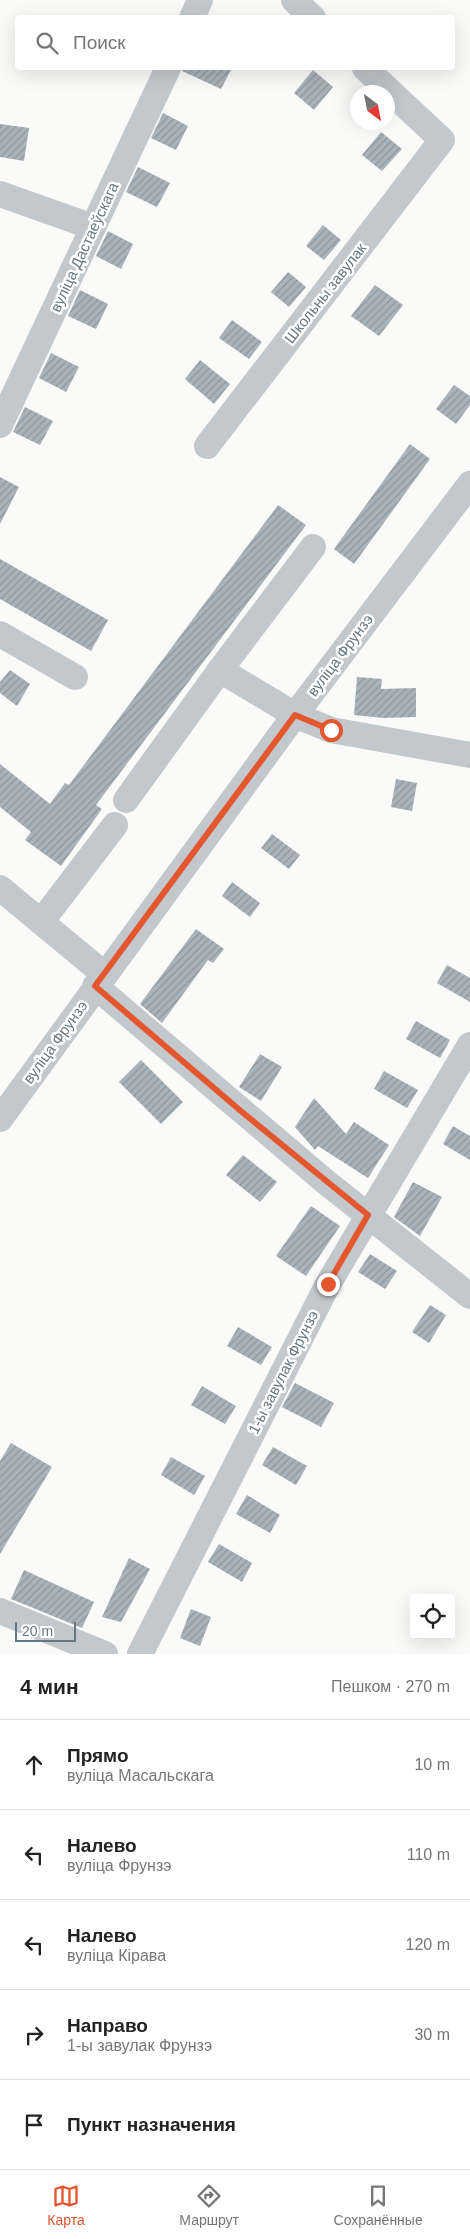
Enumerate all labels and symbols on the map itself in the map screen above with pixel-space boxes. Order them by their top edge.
north arrow [350,85,395,130]
street label: вуліца Дастаеўскага [46,179,122,315]
street label: Школьны завулак [281,239,370,346]
street label: вуліца Фрунзэ [304,611,376,699]
route start [320,719,343,742]
street label: вуліца Фрунзэ [19,997,91,1087]
route end [317,1273,340,1296]
street label: 1-ы завулак Фрунзэ [245,1307,322,1436]
scale bar [15,1619,76,1642]

